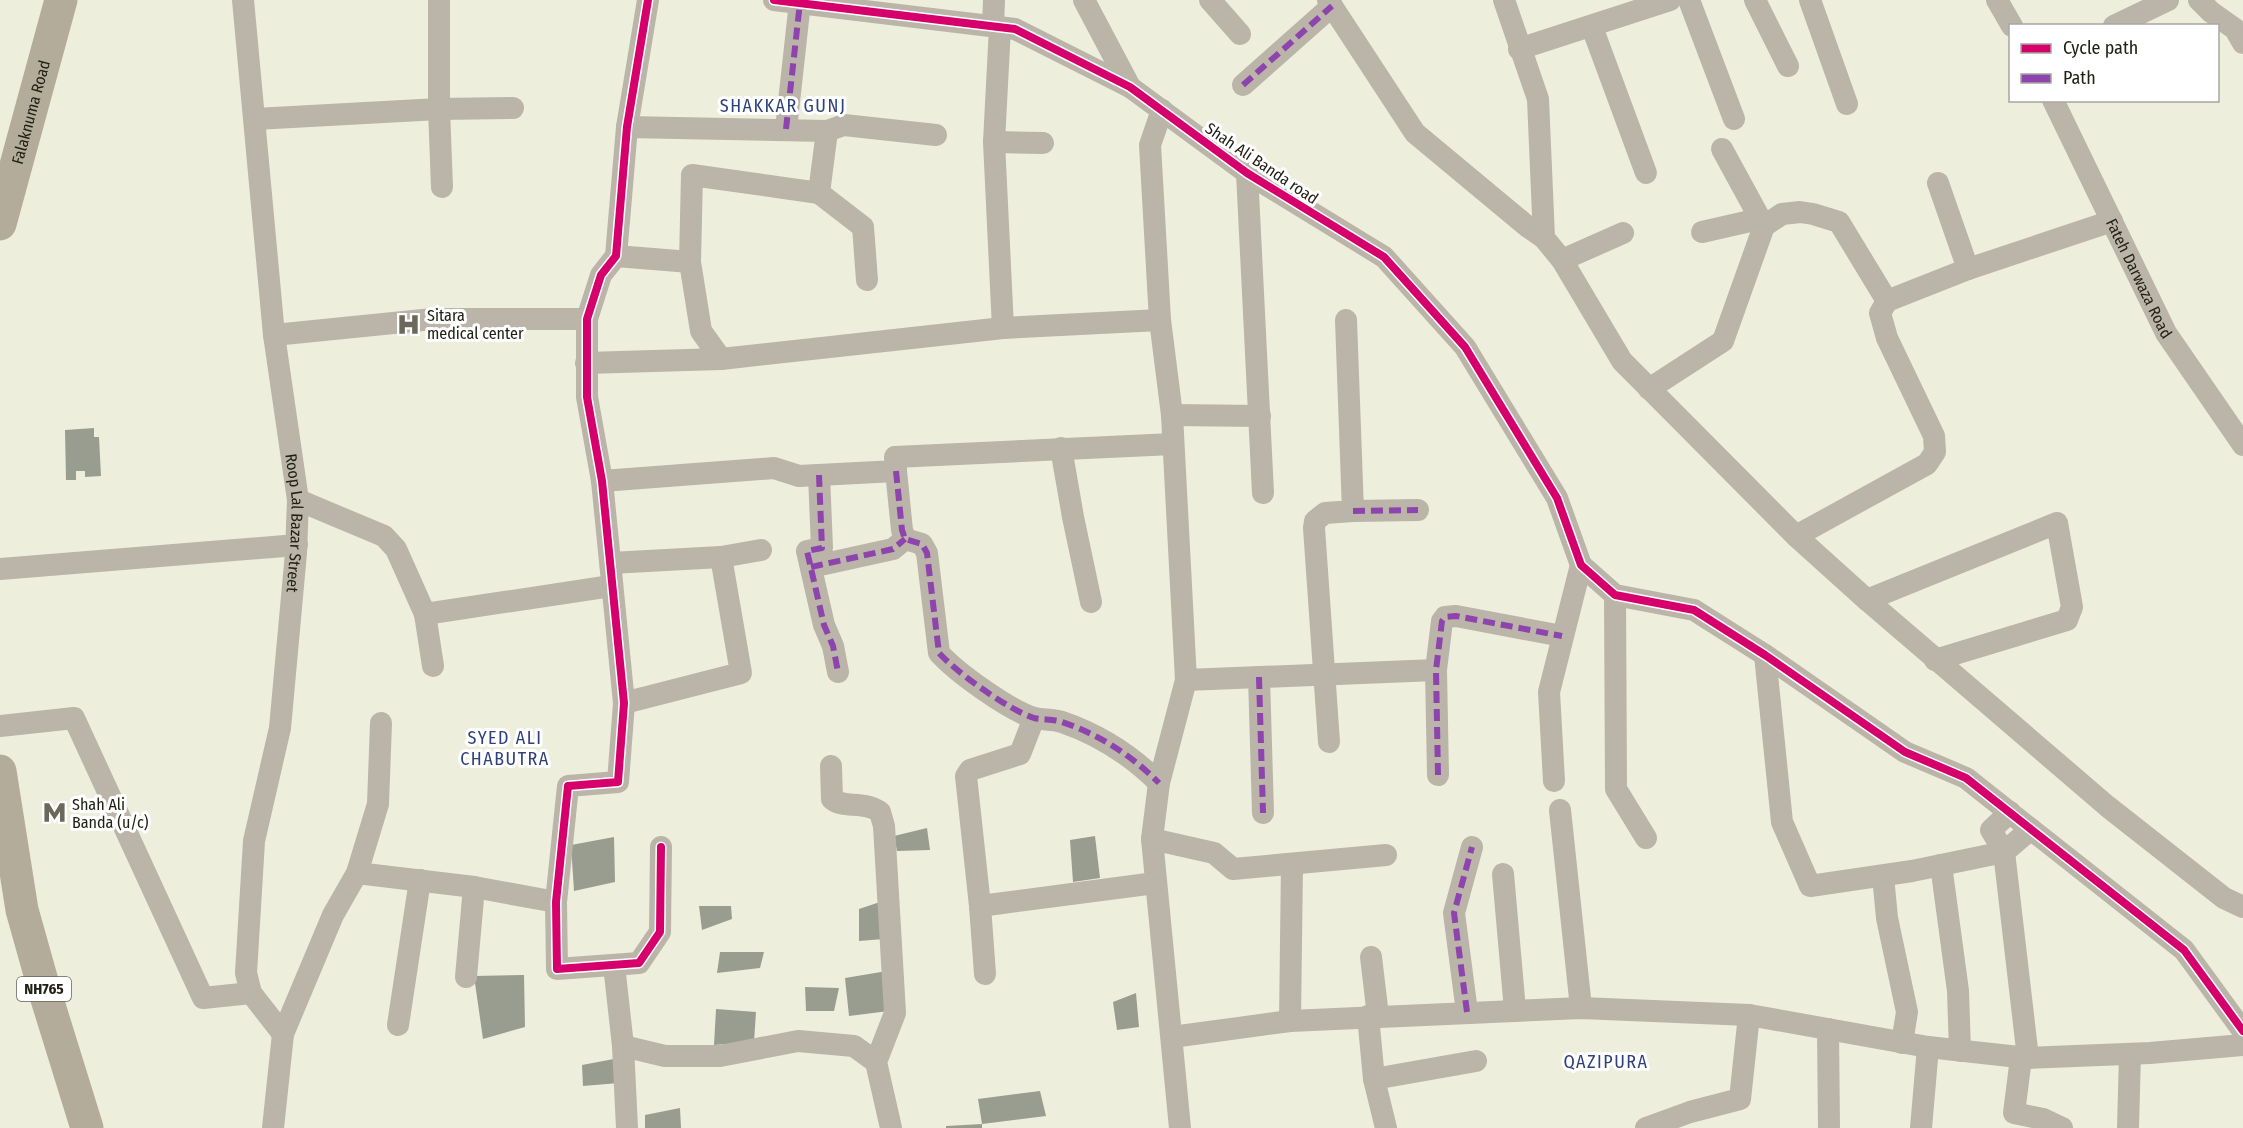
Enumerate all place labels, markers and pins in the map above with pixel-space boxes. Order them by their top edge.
place label: Sitara medical center [427,306,524,343]
hospital icon: Sitara medical center [396,311,422,337]
place label: Shah Ali Banda (u/c) [72,795,149,832]
metro station icon: Shah Ali Banda (u/c) [41,800,67,826]

